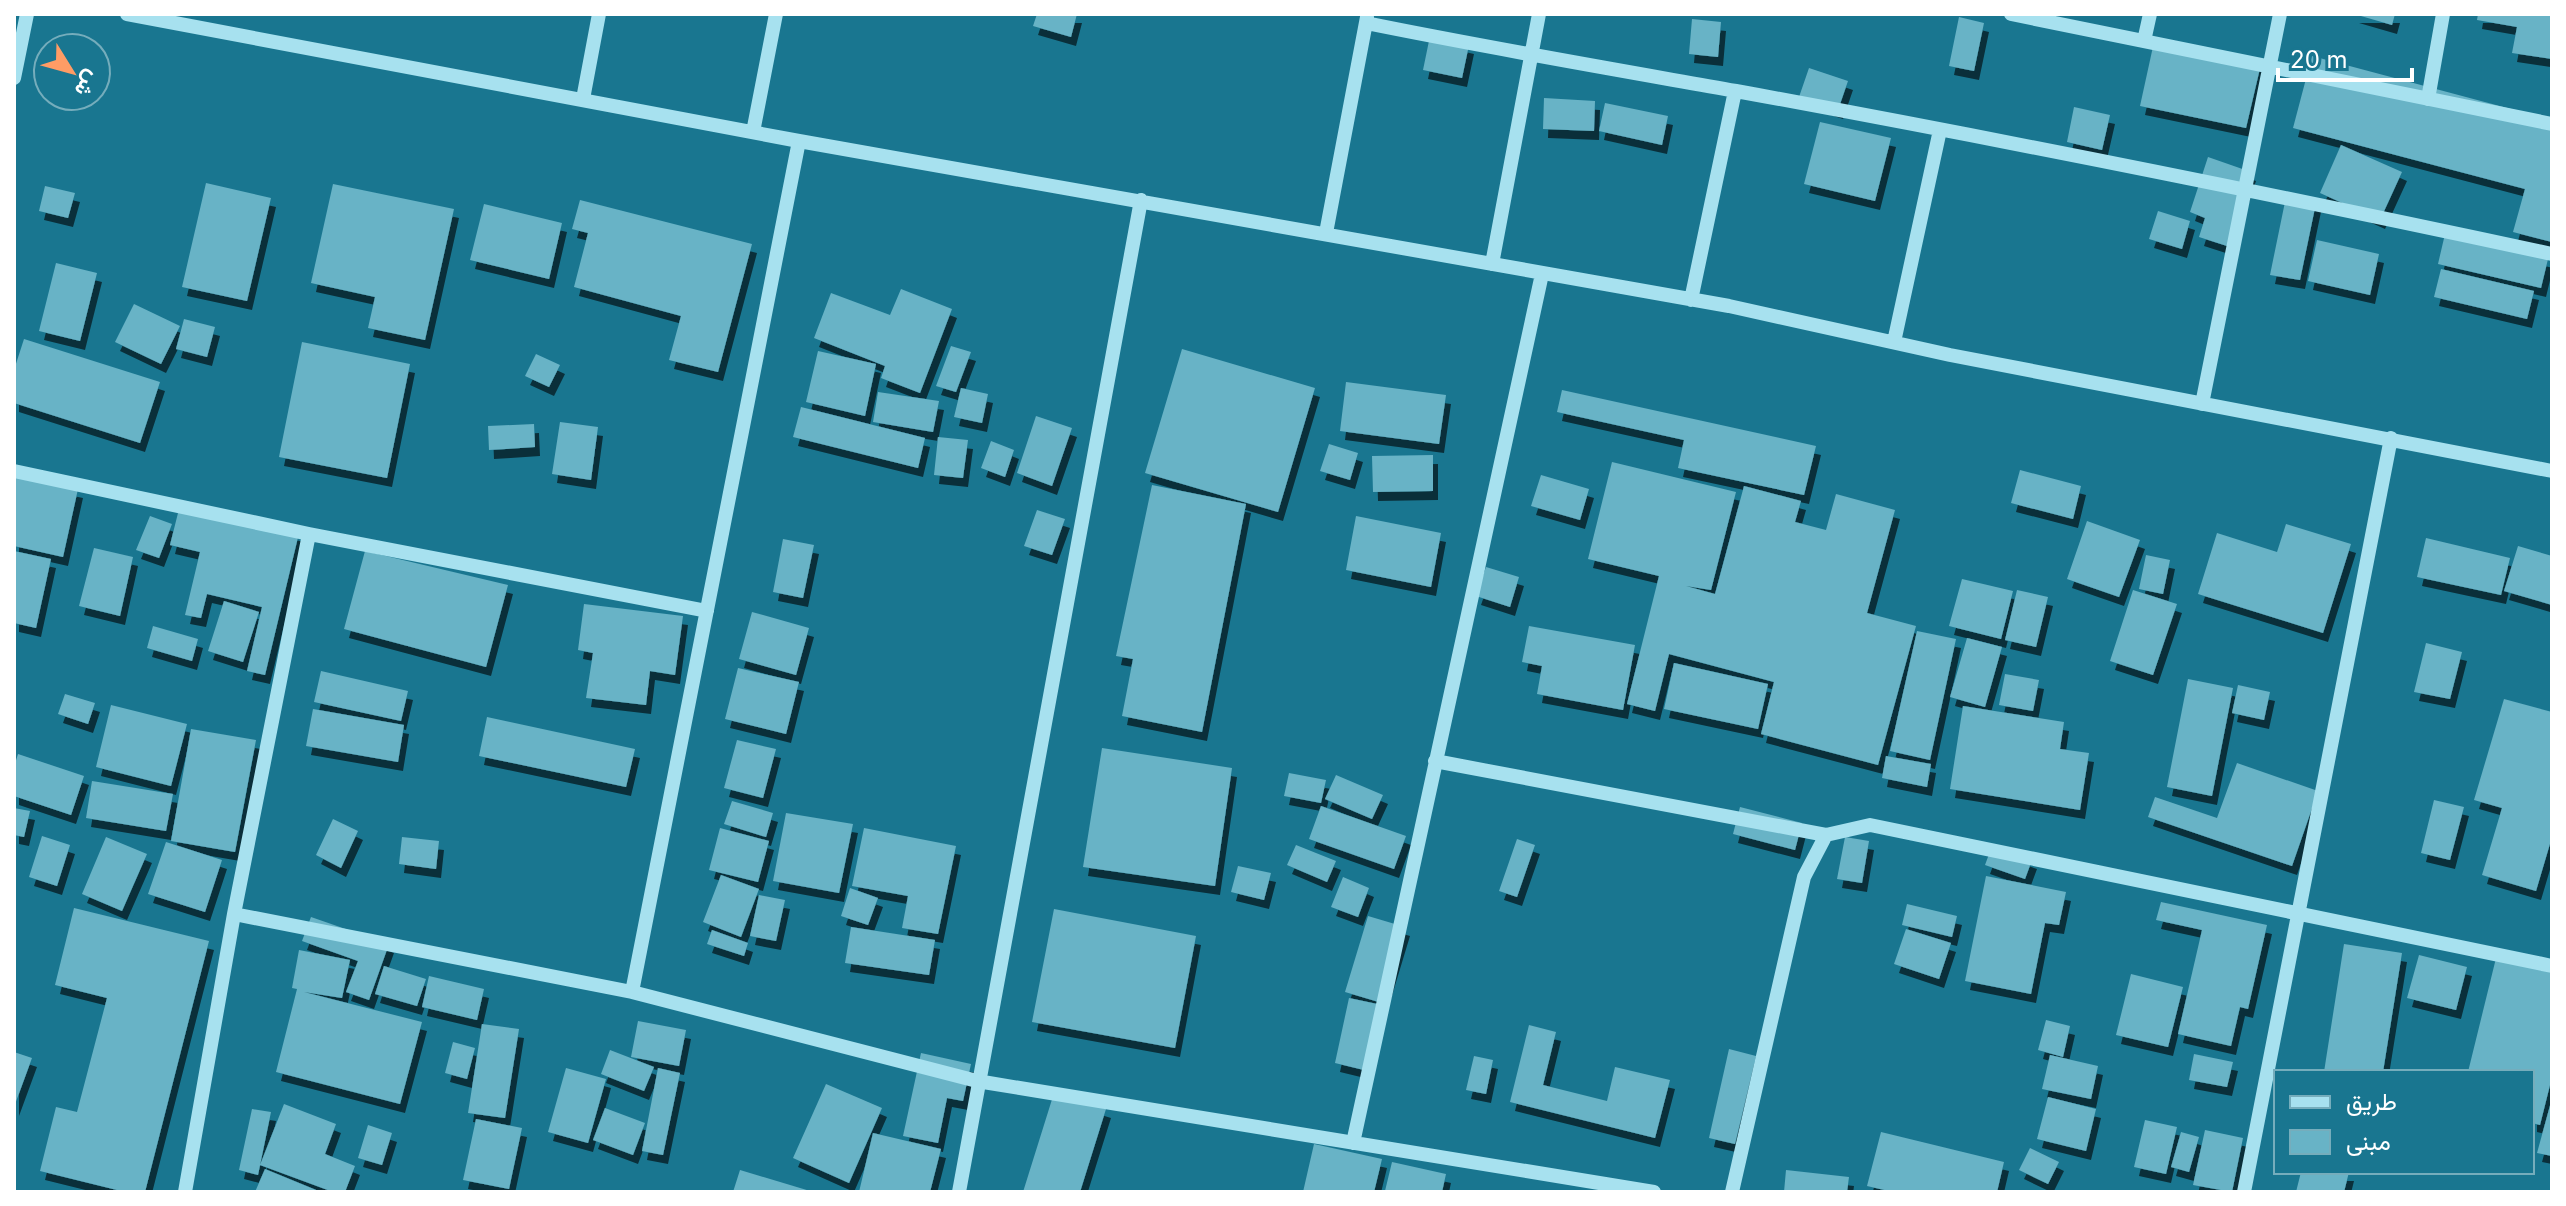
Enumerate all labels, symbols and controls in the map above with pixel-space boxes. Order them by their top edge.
north arrow [32,32,112,112]
scale bar [2278,32,2412,82]
text: 20 m [2290,45,2348,74]
text: ش [69,65,106,102]
legend [2274,1070,2534,1174]
text: طريق [2346,1087,2397,1117]
text: مبنى [2346,1127,2391,1156]

